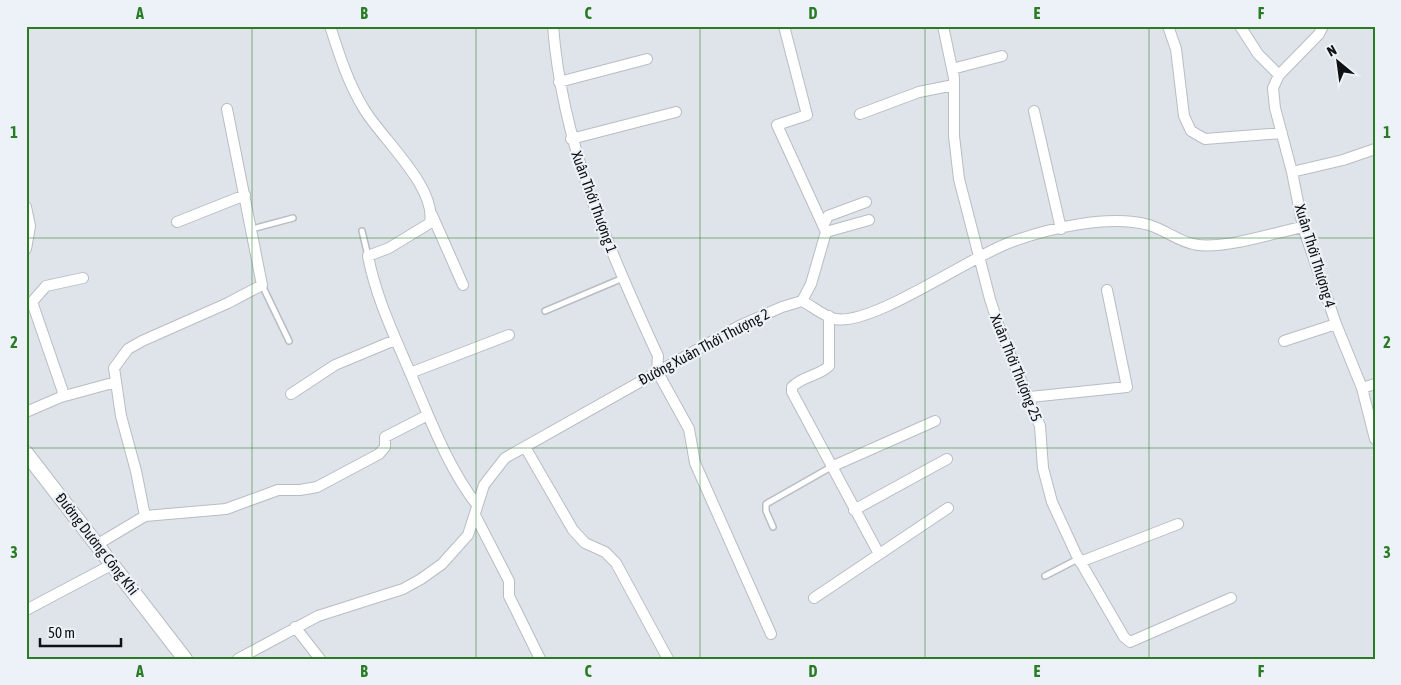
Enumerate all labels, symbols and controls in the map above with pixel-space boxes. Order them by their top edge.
text: A [135,4,144,22]
text: B [360,4,368,22]
text: C [584,4,592,22]
text: D [809,4,818,22]
text: E [1034,4,1041,22]
text: F [1258,4,1265,22]
north arrow [1314,38,1364,88]
text: N [1324,42,1339,60]
text: 1 [10,123,18,141]
text: 1 [1383,123,1391,141]
street label: Xuân Thới Thượng 1 [568,149,621,255]
street label: Xuân Thới Thượng 4 [1292,202,1339,310]
street label: Đường Xuân Thới Thượng 2 [636,305,772,388]
street label: Xuân Thới Thượng 25 [987,312,1046,424]
text: 2 [10,333,18,351]
text: 2 [1383,333,1391,351]
street label: Đường Dương Công Khi [52,489,142,598]
text: 3 [10,543,18,561]
text: 3 [1383,543,1391,561]
scale bar [40,615,121,647]
text: 50 m [48,624,75,641]
text: A [135,662,144,680]
text: B [360,662,368,680]
text: C [584,662,592,680]
text: D [809,662,818,680]
text: E [1034,662,1041,680]
text: F [1258,662,1265,680]

